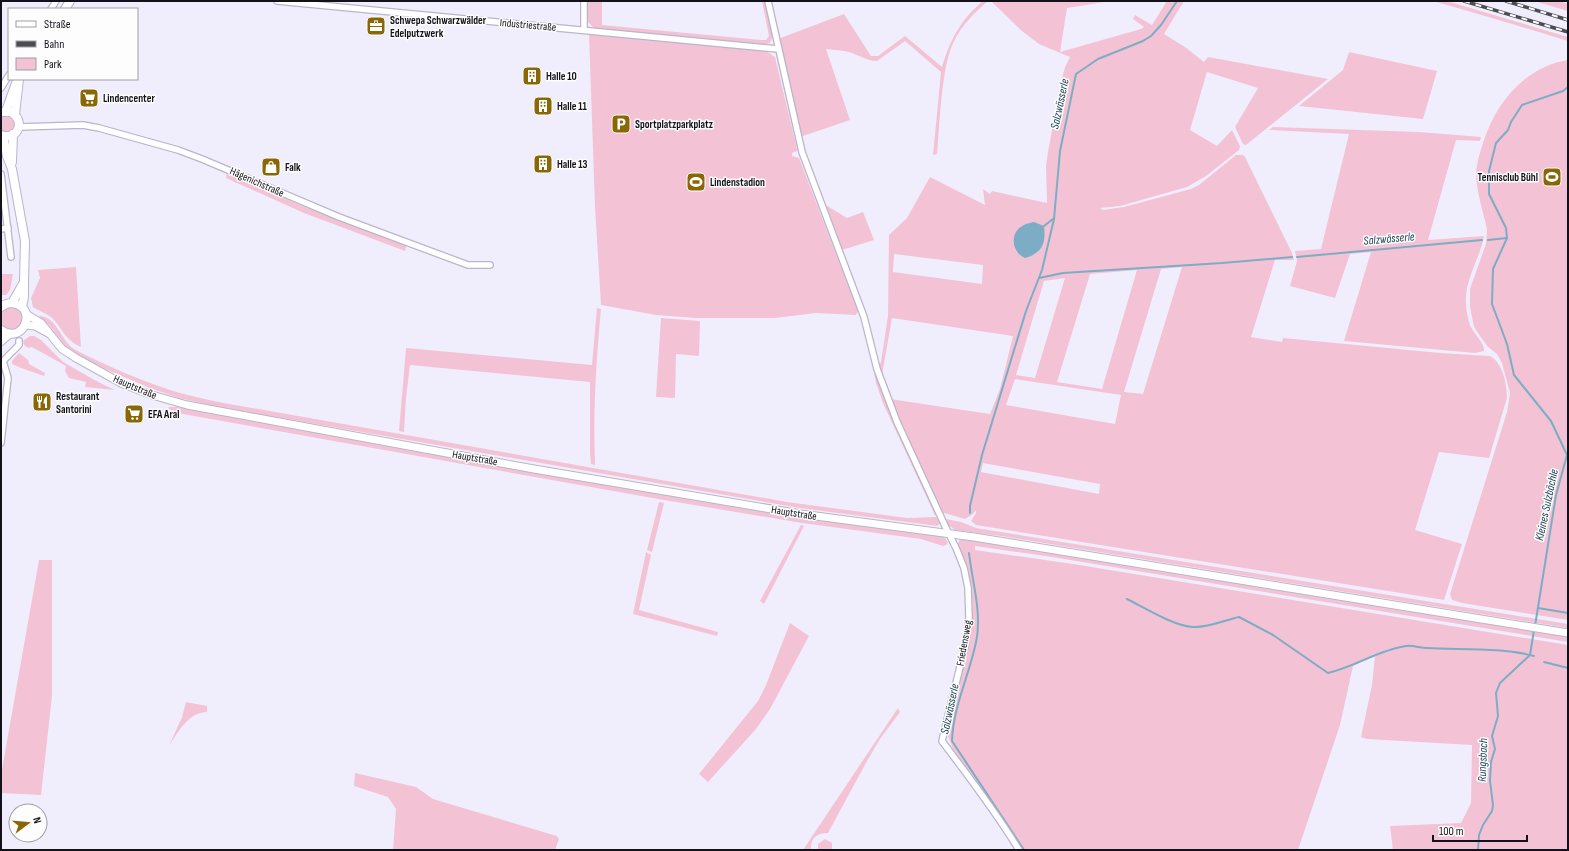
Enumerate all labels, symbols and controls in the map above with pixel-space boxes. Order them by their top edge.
legend [8,8,138,80]
place label: Schwepa Schwarzwälder Edelputzwerk [390,14,487,40]
office icon: Schwepa Schwarzwälder Edelputzwerk [365,15,387,37]
street label: Industriestraße [499,16,557,34]
text: Straße [44,17,71,32]
text: Bahn [44,37,64,52]
text: Park [44,57,62,72]
building icon: Halle 10 [521,65,543,87]
place label: Halle 10 [546,70,577,83]
water label: Salzwässerle [1047,77,1073,131]
supermarket icon: Lindencenter [78,87,100,109]
place label: Lindencenter [103,92,155,105]
building icon: Halle 11 [532,95,554,117]
place label: Halle 11 [557,100,588,113]
parking icon: Sportplatzparkplatz [610,113,632,135]
place label: Sportplatzparkplatz [635,118,714,131]
building icon: Halle 13 [532,153,554,175]
shop icon: Falk [260,156,282,178]
place label: Halle 13 [557,158,588,171]
place label: Falk [285,161,301,174]
street label: Hägenichstraße [228,164,286,200]
sports icon: Tennisclub Bühl [1541,166,1563,188]
sports icon: Lindenstadion [685,171,707,193]
place label: Tennisclub Bühl [1478,171,1538,184]
place label: Lindenstadion [710,176,765,189]
water label: Salzwässerle [1363,229,1415,249]
street label: Hauptstraße [111,372,159,402]
place label: Restaurant Santorini [56,390,100,416]
restaurant icon: Restaurant Santorini [31,391,53,413]
supermarket icon: EFA Aral [123,403,145,425]
place label: EFA Aral [148,408,179,421]
street label: Hauptstraße [451,448,499,468]
water label: Kleines Sulzbächle [1532,468,1562,542]
street label: Hauptstraße [770,503,818,523]
street label: Friedensweg [954,618,975,667]
water label: Salzwässerle [937,682,963,736]
water label: Rungsbach [1475,738,1491,782]
north arrow [8,803,48,843]
text: N [30,816,44,825]
scale bar [1433,817,1527,843]
text: 100 m [1439,824,1464,839]

